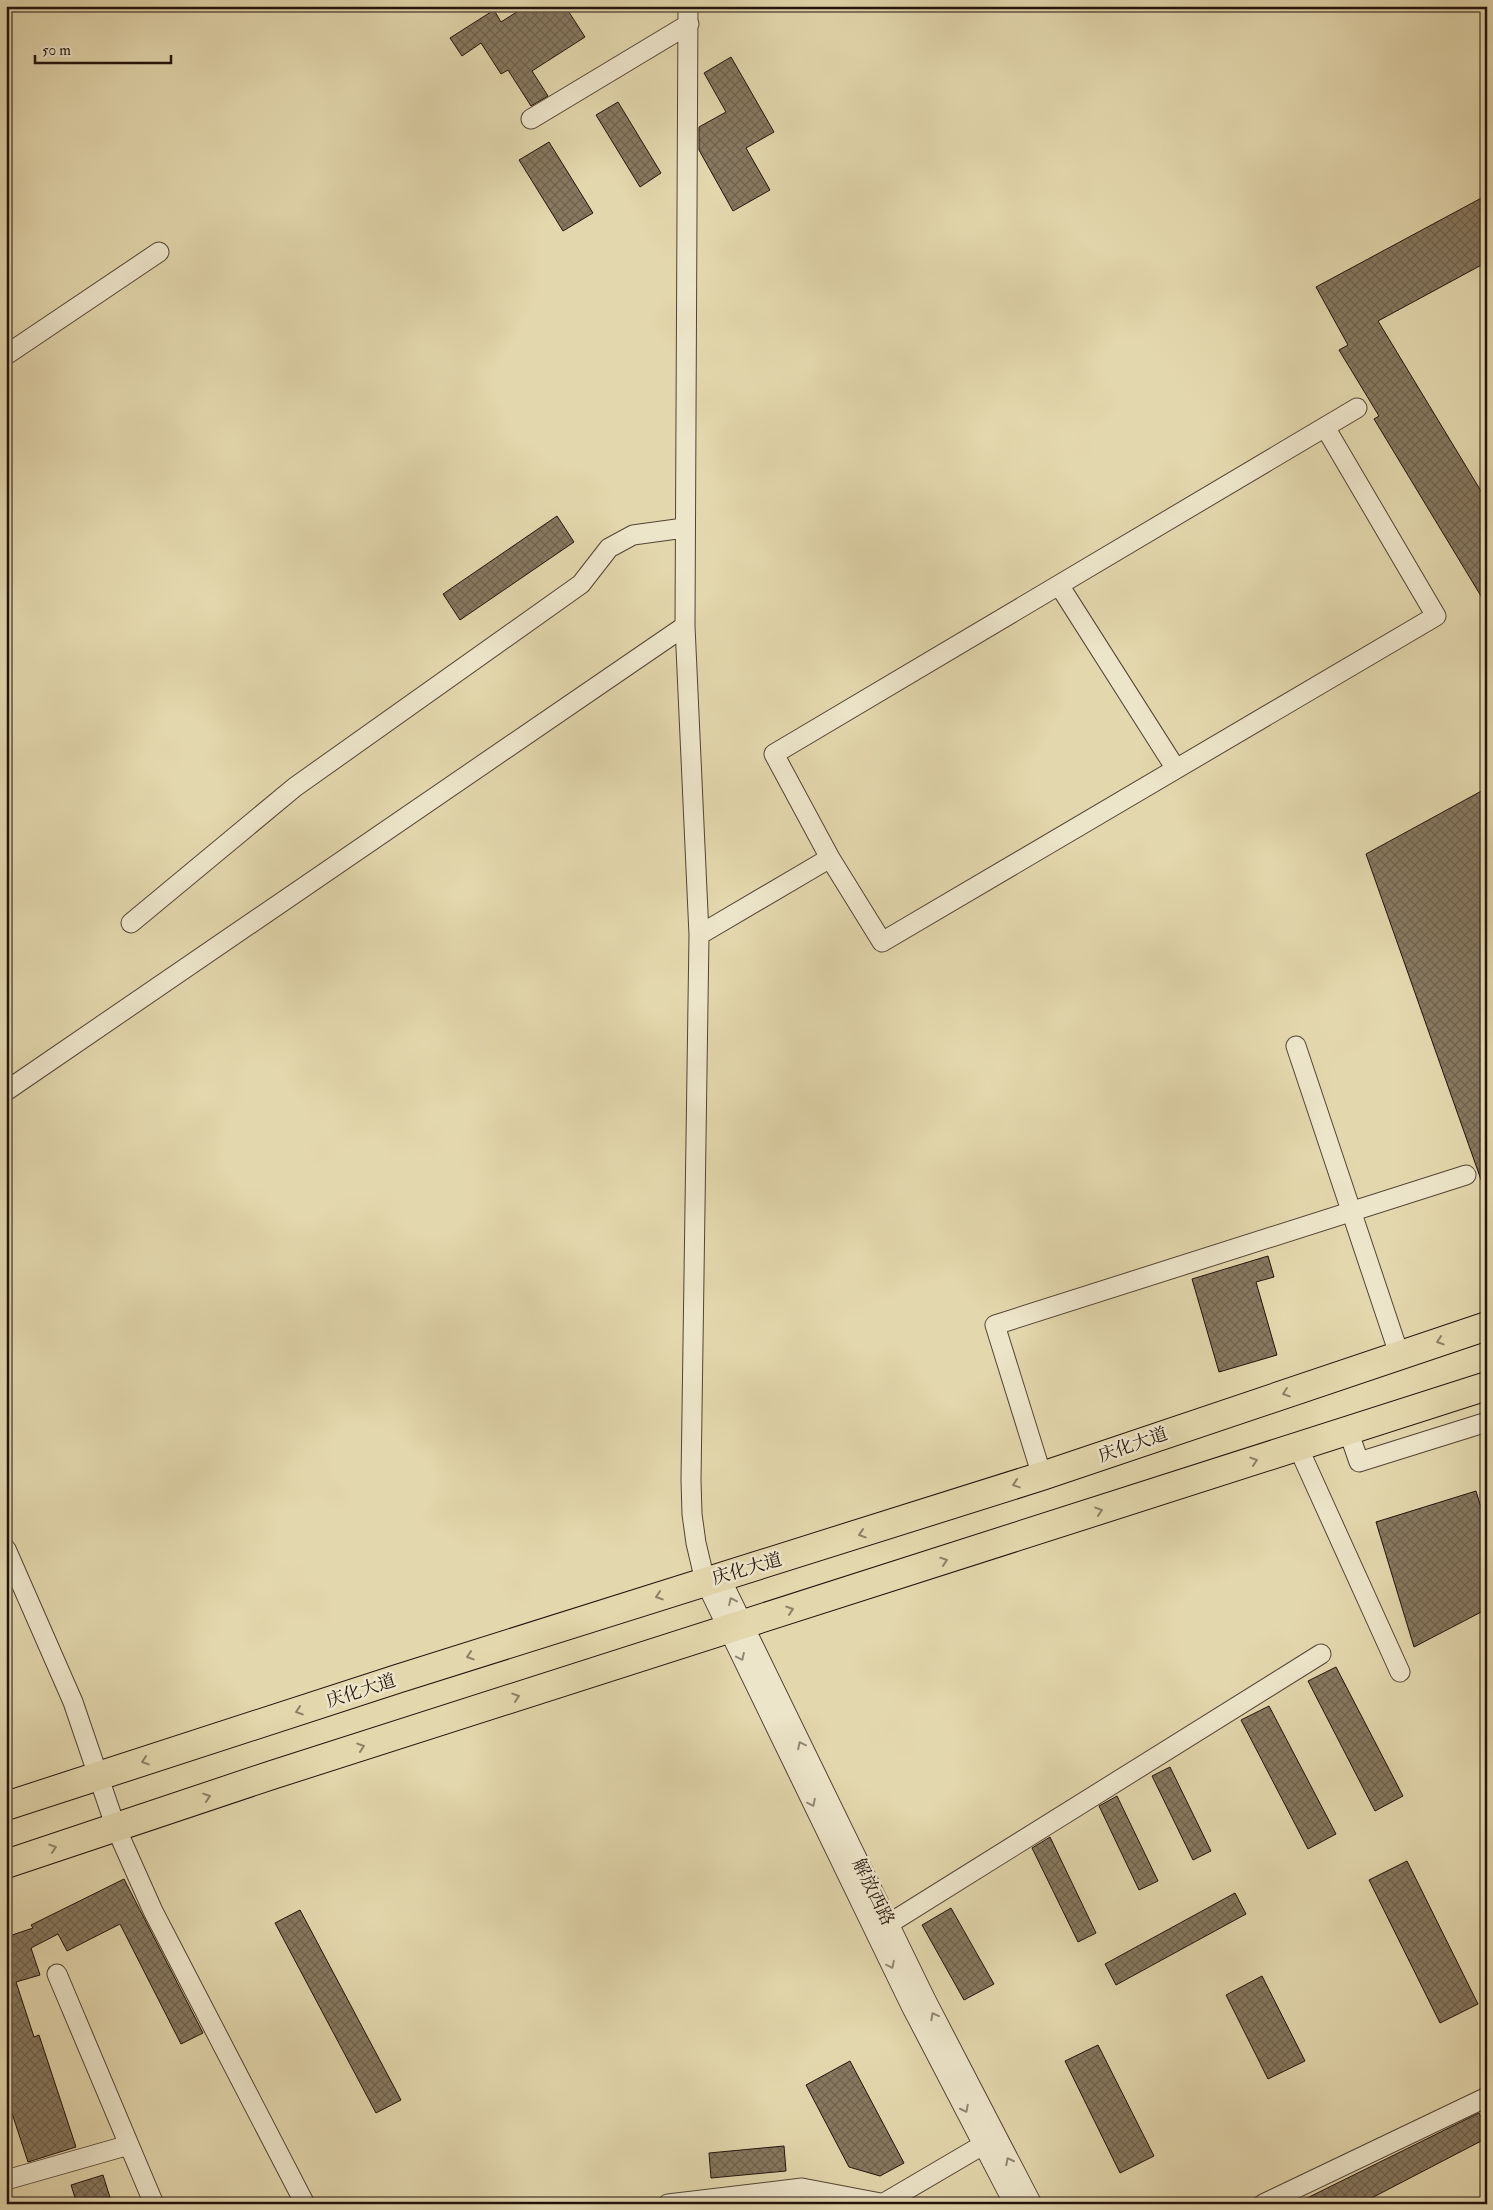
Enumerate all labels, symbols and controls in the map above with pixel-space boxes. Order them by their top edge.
scale bar [35,32,171,64]
text: 50 m [42,41,71,60]
one-way arrow [1437,1335,1445,1345]
one-way arrow [1283,1387,1291,1397]
street label: 庆化大道 [1095,1422,1171,1468]
one-way arrow [1249,1457,1257,1467]
one-way arrow [1013,1478,1021,1488]
one-way arrow [1095,1506,1103,1516]
one-way arrow [858,1528,866,1538]
street label: 庆化大道 [709,1548,785,1590]
one-way arrow [940,1556,948,1566]
one-way arrow [655,1590,663,1600]
one-way arrow [728,1597,738,1606]
one-way arrow [785,1606,793,1616]
one-way arrow [467,1650,475,1660]
one-way arrow [735,1652,746,1661]
street label: 庆化大道 [323,1669,399,1713]
one-way arrow [511,1693,520,1703]
one-way arrow [295,1705,304,1715]
one-way arrow [797,1741,807,1750]
one-way arrow [357,1743,365,1753]
one-way arrow [141,1755,149,1765]
one-way arrow [202,1793,211,1803]
one-way arrow [806,1798,816,1807]
one-way arrow [48,1844,56,1854]
street label: 解放西路 [847,1855,899,1929]
one-way arrow [885,1960,895,1969]
one-way arrow [930,2013,940,2022]
one-way arrow [959,2104,969,2113]
one-way arrow [1006,2157,1016,2166]

